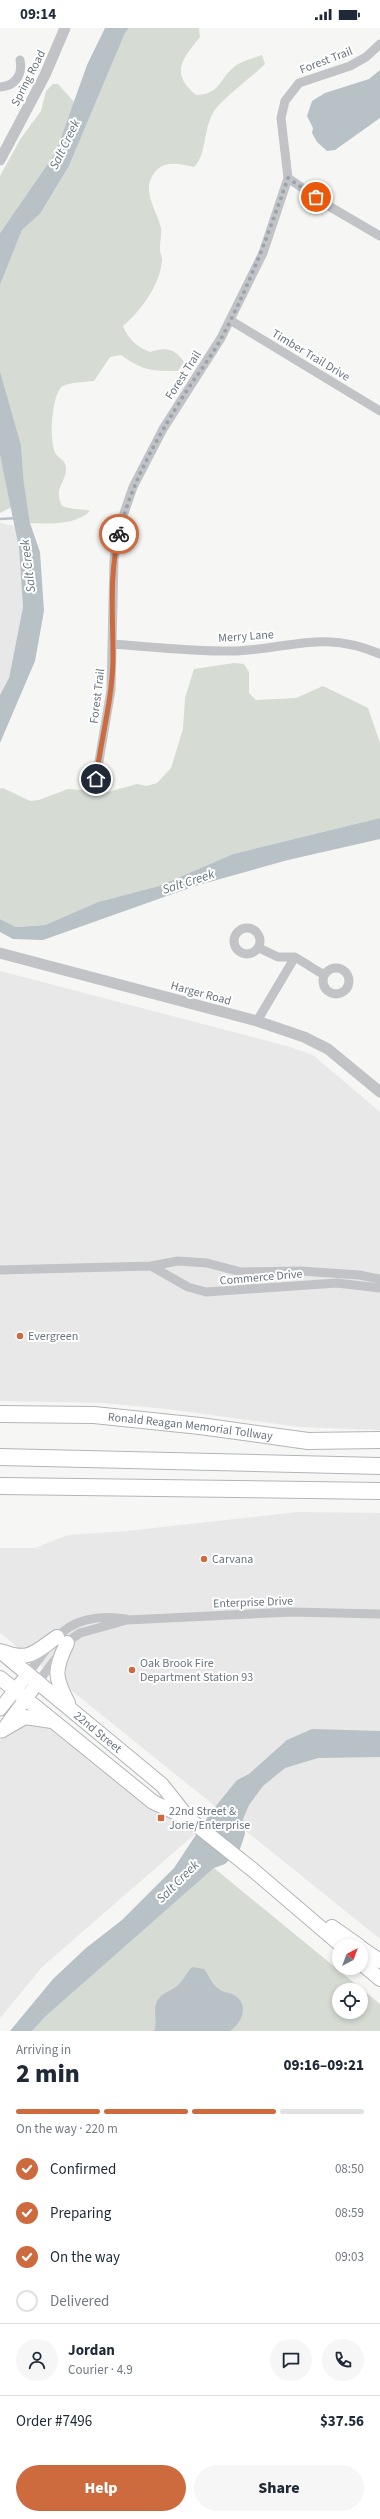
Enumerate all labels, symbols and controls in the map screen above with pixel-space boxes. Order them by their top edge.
text: 09:14 [20,4,56,25]
street label: Forest Trail [297,43,355,78]
street label: Spring Road [7,47,50,109]
water label: Salt Creek [45,116,85,173]
pin [299,180,333,214]
icon: bag [305,186,327,208]
street label: Timber Trail Drive [268,325,353,386]
street label: Forest Trail [161,347,206,403]
courier [99,514,139,554]
icon: bike [108,523,130,545]
water label: Salt Creek [16,537,40,594]
street label: Merry Lane [218,626,274,647]
street label: Forest Trail [86,668,109,725]
pin [79,762,113,796]
icon: home [85,768,107,790]
water label: Salt Creek [160,865,217,899]
street label: Harger Road [169,977,233,1010]
street label: Commerce Drive [219,1265,303,1290]
place label: Evergreen [28,1328,78,1345]
marker: Evergreen [15,1331,25,1341]
street label: Ronald Reagan Memorial Tollway [107,1408,274,1445]
place label: Carvana [212,1551,253,1568]
marker: Carvana [199,1554,209,1564]
street label: Enterprise Drive [213,1593,293,1612]
place label: Oak Brook Fire Department Station 93 [140,1655,253,1686]
marker: Oak Brook Fire Department Station 93 [127,1665,137,1675]
street label: 22nd Street [70,1707,125,1757]
place label: 22nd Street & Jorie/Enterprise [169,1803,250,1834]
marker: 22nd Street & Jorie/Enterprise [156,1813,166,1823]
water label: Salt Creek [152,1856,204,1907]
north arrow [332,1939,368,1975]
map controls [332,1939,368,2019]
button: locate [332,1983,368,2019]
text: Arriving in [16,2041,71,2059]
text: 2 min [16,2055,80,2092]
text: 09:16–09:21 [283,2055,364,2076]
text: On the way · 220 m [16,2120,118,2138]
icon: check [16,2158,38,2180]
text: Confirmed [50,2159,116,2180]
text: 08:50 [335,2160,364,2178]
icon: check [16,2202,38,2224]
text: Preparing [50,2203,111,2224]
text: 08:59 [335,2204,364,2222]
icon: check [16,2246,38,2268]
text: On the way [50,2247,120,2268]
text: 09:03 [335,2248,364,2266]
text: Delivered [50,2291,109,2312]
button: person [16,2339,58,2381]
button: chat [270,2339,312,2381]
button: phone [322,2339,364,2381]
text: Jordan [68,2340,115,2361]
text: Courier · 4.9 [68,2361,133,2379]
text: Order #7496 [16,2411,92,2432]
text: $37.56 [320,2411,364,2432]
button: Help [16,2465,186,2511]
button: Share [194,2465,364,2511]

